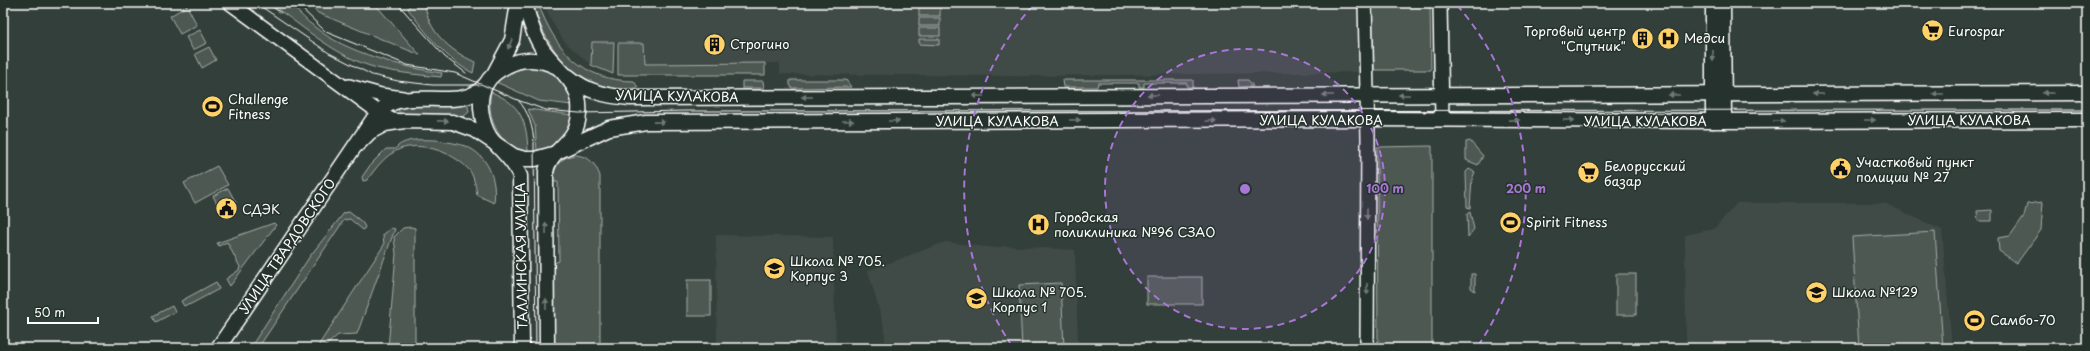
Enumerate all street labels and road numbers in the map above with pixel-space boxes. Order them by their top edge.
street label: УЛИЦА КУЛАКОВА [615,85,739,106]
street label: УЛИЦА КУЛАКОВА [1259,110,1383,129]
street label: УЛИЦА КУЛАКОВА [1907,110,2031,129]
street label: УЛИЦА КУЛАКОВА [935,111,1059,130]
street label: УЛИЦА КУЛАКОВА [1583,111,1707,130]
street label: УЛИЦА ТВАРДОВСКОГО [234,174,339,317]
street label: ТАЛЛИНСКАЯ УЛИЦА [510,182,531,330]

